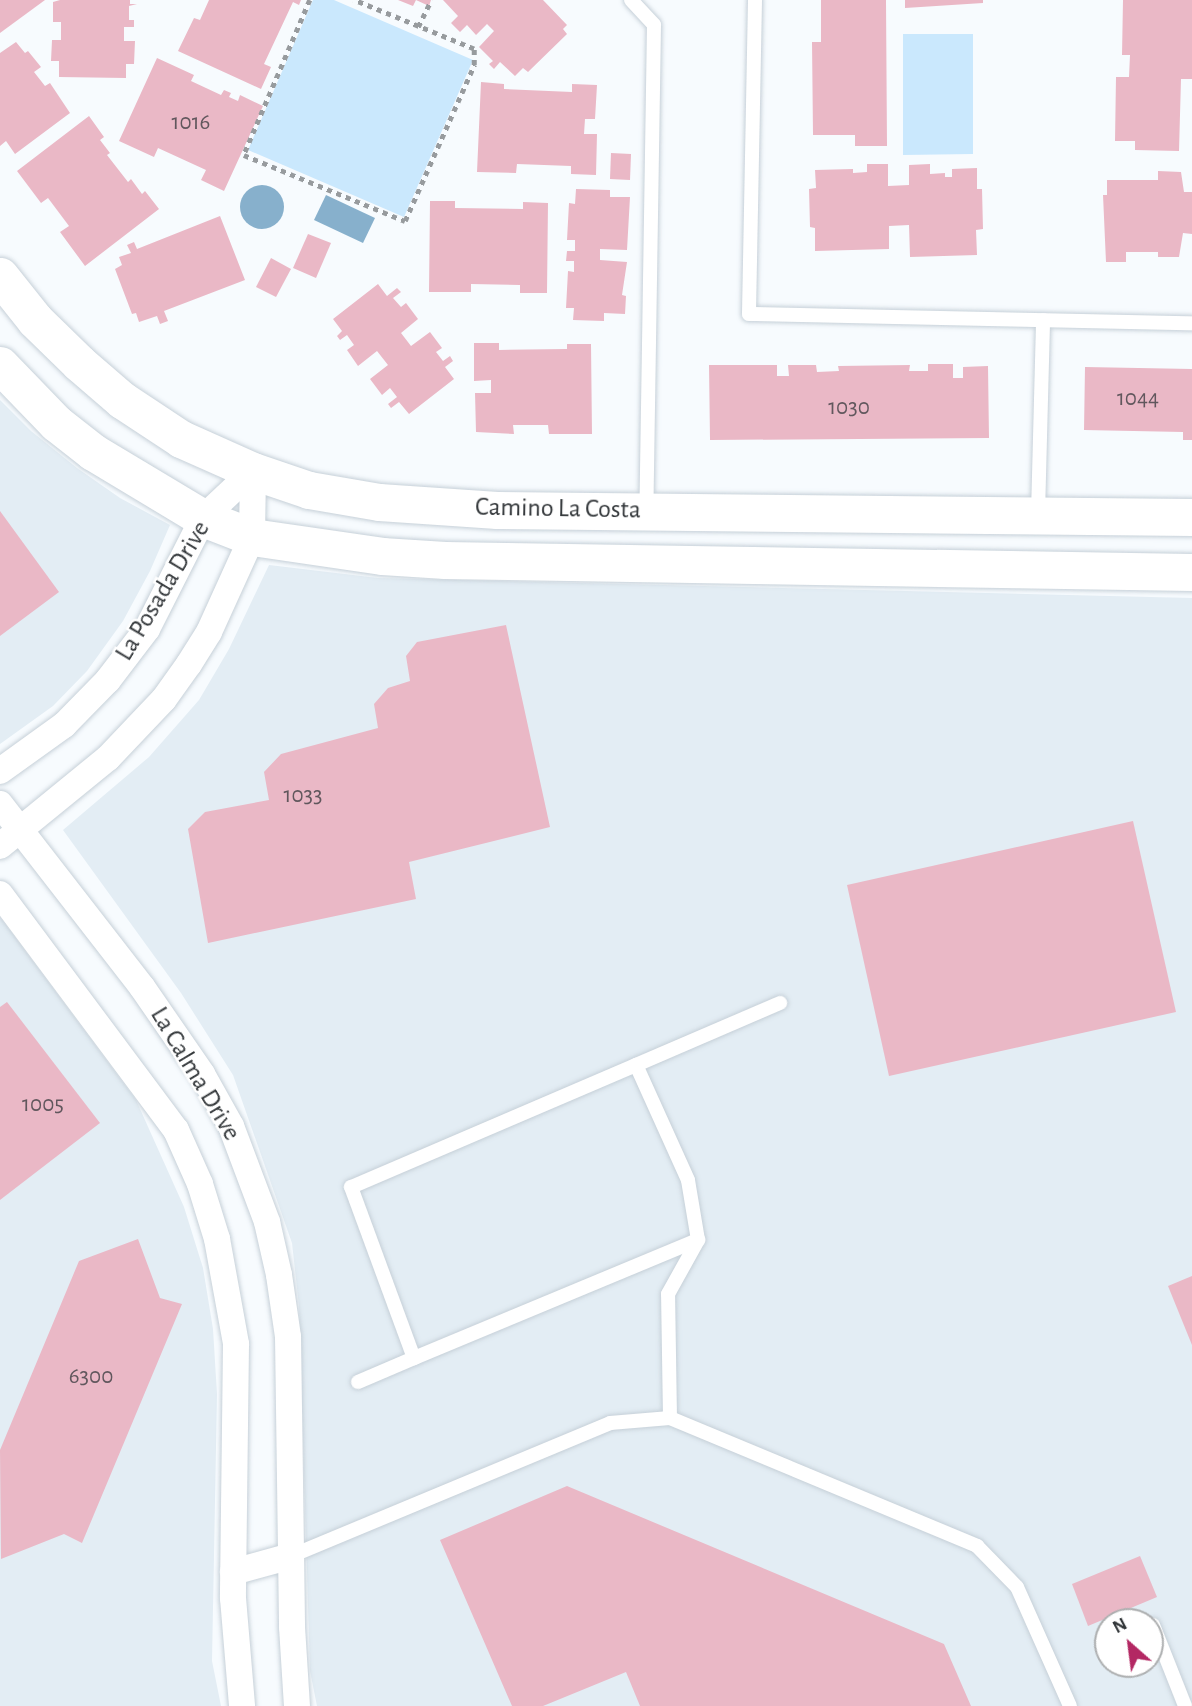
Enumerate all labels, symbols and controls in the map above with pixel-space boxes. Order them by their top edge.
house number: 1016 [172,109,210,137]
house number: 1044 [1117,385,1159,413]
house number: 1030 [828,394,870,422]
street label: Camino La Costa [475,492,641,526]
street label: La Posada Drive [109,515,217,667]
house number: 1033 [283,782,323,810]
street label: La Calma Drive [143,1002,247,1146]
house number: 1005 [22,1091,64,1119]
house number: 6300 [69,1363,113,1391]
north arrow [1094,1608,1164,1678]
text: N [1110,1614,1130,1637]

